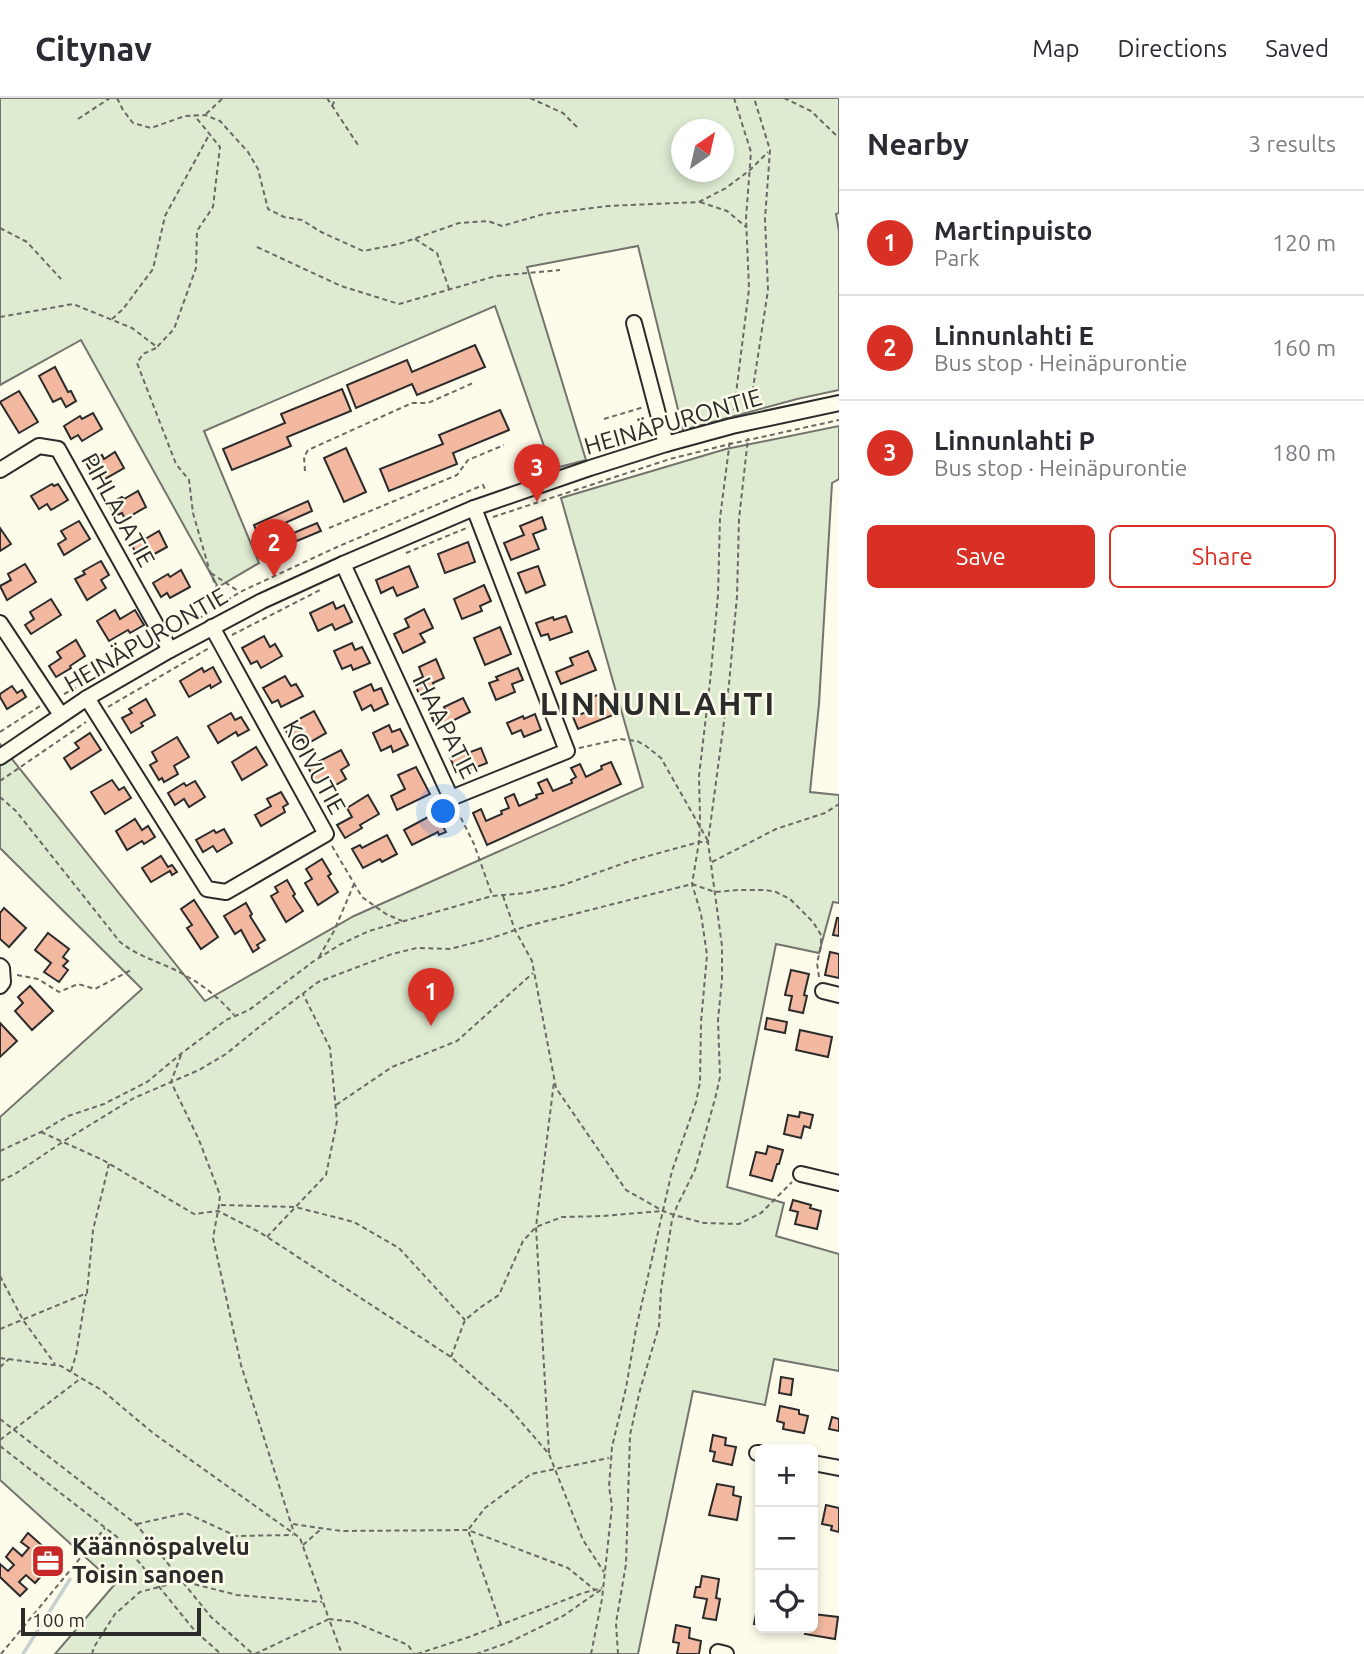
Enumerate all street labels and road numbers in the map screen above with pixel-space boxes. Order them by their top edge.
street label: HEINÄPURONTIE [581,383,765,460]
street label: PIHLAJATIE [76,448,161,571]
street label: HEINÄPURONTIE [60,582,232,697]
street label: HAAPATIE [410,673,483,783]
street label: KOIVUTIE [278,715,351,818]

